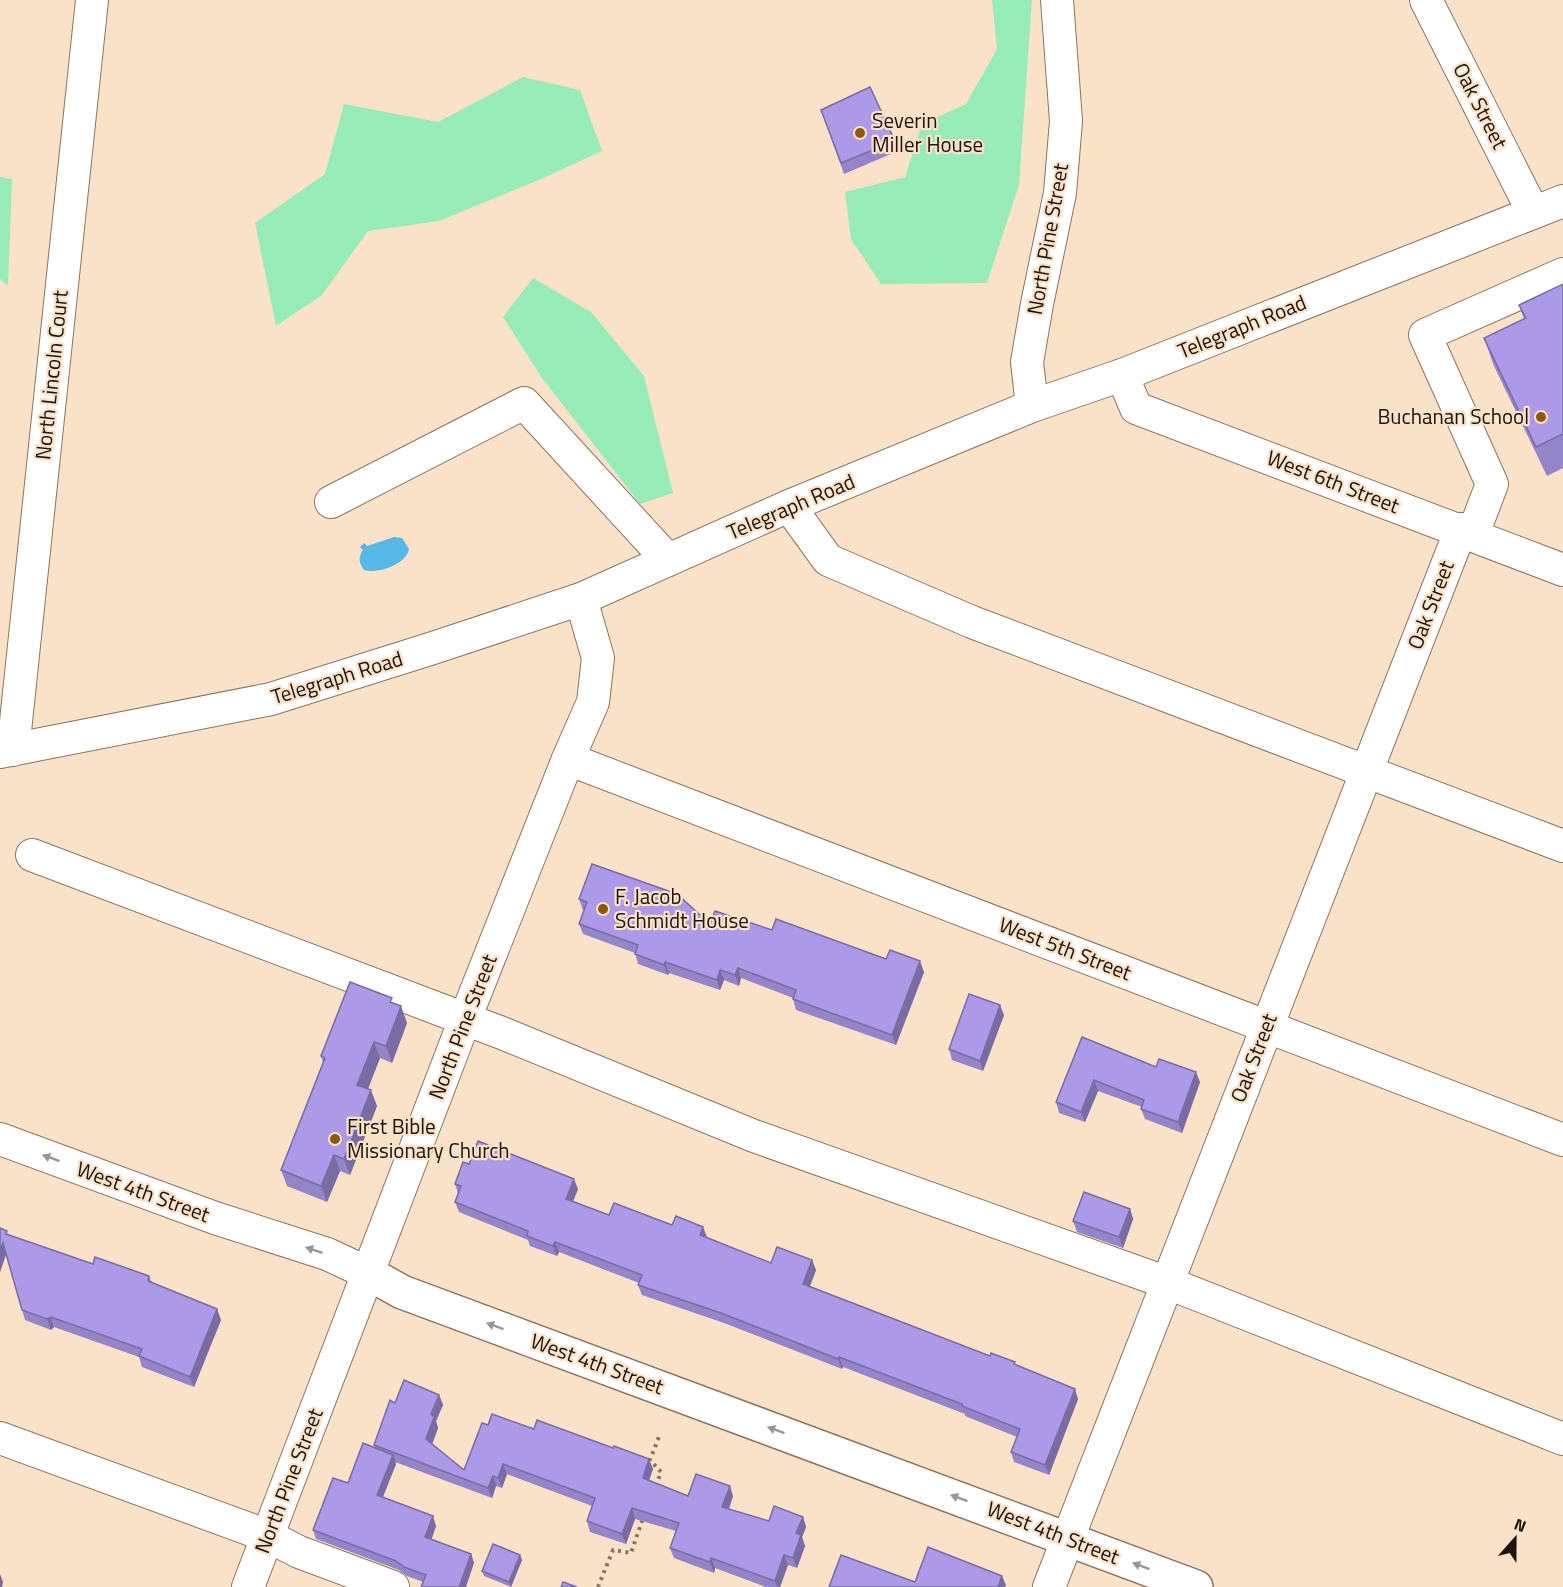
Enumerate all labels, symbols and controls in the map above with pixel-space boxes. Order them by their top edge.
street label: Oak Street [1445,57,1517,155]
place label: Severin Miller House [872,104,983,160]
marker: Severin Miller House [853,126,867,140]
street label: North Pine Street [1018,160,1076,317]
street label: Telegraph Road [1172,286,1311,366]
street label: North Lincoln Court [26,288,76,461]
place label: Buchanan School [1377,400,1529,432]
marker: Buchanan School [1534,410,1548,424]
street label: West 6th Street [1262,441,1405,521]
street label: Telegraph Road [722,465,860,547]
street label: Oak Street [1398,555,1462,654]
street label: Telegraph Road [267,642,407,712]
place label: F. Jacob Schmidt House [615,880,749,936]
marker: F. Jacob Schmidt House [596,902,610,916]
street label: West 5th Street [994,908,1137,988]
street label: North Pine Street [420,949,505,1104]
street label: Oak Street [1221,1008,1285,1107]
place label: First Bible Missionary Church [347,1110,510,1166]
marker: First Bible Missionary Church [328,1132,342,1146]
one-way arrow [42,1152,60,1162]
street label: West 4th Street [72,1152,215,1230]
one-way arrow [305,1245,323,1255]
one-way arrow [485,1320,503,1330]
street label: West 4th Street [526,1324,669,1402]
street label: North Pine Street [246,1403,331,1558]
one-way arrow [767,1425,785,1434]
street label: West 4th Street [982,1492,1125,1572]
one-way arrow [949,1493,967,1503]
north arrow [1485,1509,1545,1569]
text: N [1511,1512,1530,1538]
one-way arrow [1132,1561,1150,1571]

